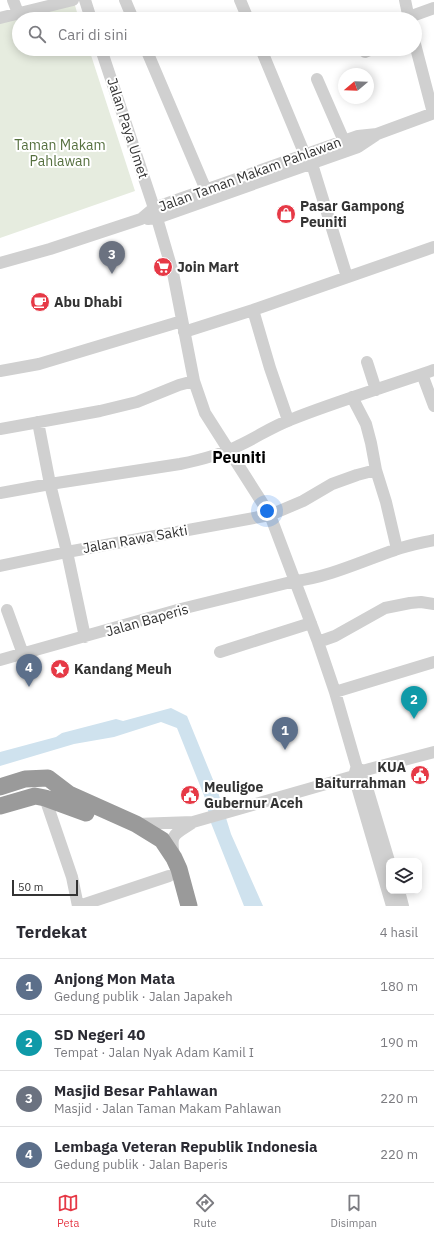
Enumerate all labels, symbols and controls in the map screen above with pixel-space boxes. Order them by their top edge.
search box [12,12,422,56]
icon: search [26,23,48,45]
text: Cari di sini [58,25,127,44]
north arrow [338,68,374,104]
street label: Jalan Paya Umet [103,75,153,181]
street label: Jalan Taman Makam Pahlawan [156,133,344,215]
park label: Taman Makam Pahlawan [14,136,106,170]
place label: Pasar Gampong Peuniti [300,197,404,231]
shop icon: Pasar Gampong Peuniti [275,203,297,225]
pin: 3 [99,241,125,274]
supermarket icon: Join Mart [152,256,174,278]
place label: Join Mart [177,258,239,276]
cafe icon: Abu Dhabi [29,291,51,313]
place label: Abu Dhabi [54,293,122,311]
district label: Peuniti [212,447,266,467]
your location [257,501,277,521]
street label: Jalan Rawa Sakti [81,521,189,557]
street label: Jalan Baperis [104,600,191,640]
pin: 4 [16,654,42,687]
place icon: Kandang Meuh [49,658,71,680]
place label: Kandang Meuh [74,660,172,678]
pin: 2 [401,686,427,719]
pin: 1 [272,717,298,750]
place label: KUA Baiturrahman [315,758,406,792]
public building icon: KUA Baiturrahman [409,764,431,786]
place label: Meuligoe Gubernur Aceh [204,778,303,812]
public building icon: Meuligoe Gubernur Aceh [179,784,201,806]
map controls [386,858,422,894]
button: layers [386,858,422,894]
scale bar [12,878,78,897]
text: 50 m [18,880,43,894]
text: Terdekat [16,921,87,943]
text: 4 hasil [380,924,418,941]
text: Anjong Mon Mata [54,969,175,988]
text: 1 [25,978,33,995]
text: 180 m [380,978,418,995]
text: Gedung publik · Jalan Japakeh [54,988,233,1005]
text: SD Negeri 40 [54,1025,145,1044]
text: 2 [25,1034,33,1051]
text: 190 m [380,1034,418,1051]
text: Tempat · Jalan Nyak Adam Kamil I [54,1044,254,1061]
text: Masjid Besar Pahlawan [54,1081,218,1100]
text: 3 [25,1090,33,1107]
text: 220 m [380,1090,418,1107]
text: Masjid · Jalan Taman Makam Pahlawan [54,1100,281,1117]
text: Lembaga Veteran Republik Indonesia [54,1137,318,1156]
text: 4 [25,1146,33,1163]
text: 220 m [380,1146,418,1163]
text: Gedung publik · Jalan Baperis [54,1156,228,1173]
tab: Peta [57,1192,79,1230]
tab: Rute [193,1192,217,1230]
tab: Disimpan [331,1192,377,1230]

